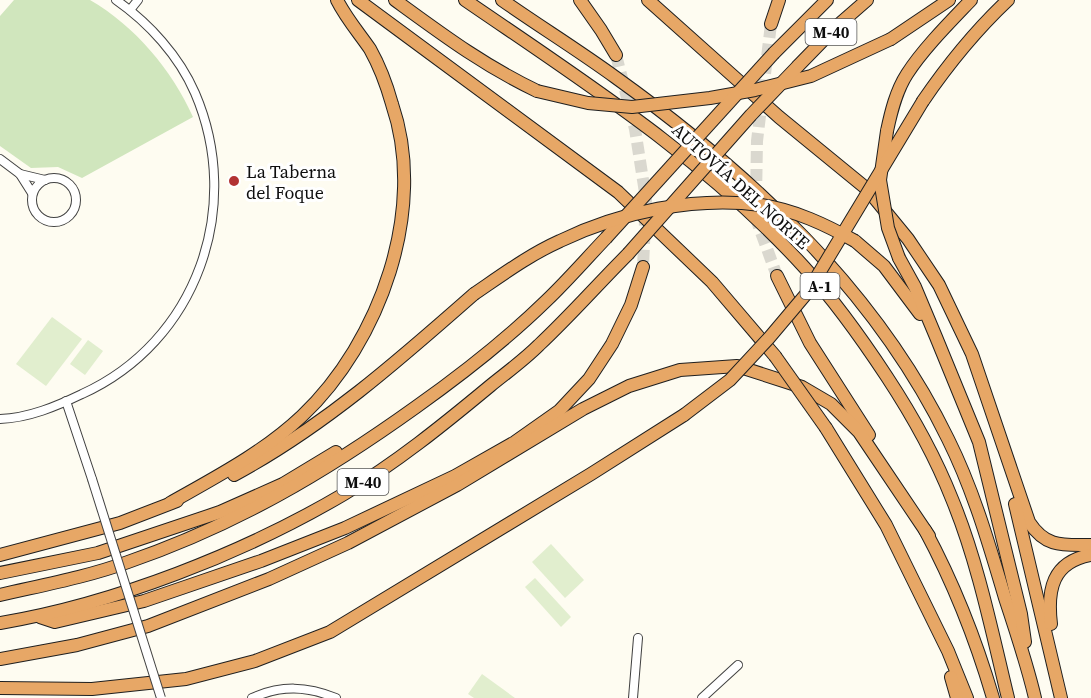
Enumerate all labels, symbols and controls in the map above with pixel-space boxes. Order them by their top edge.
road number: M-40 [806,19,856,45]
street label: AUTOVÍA DEL NORTE [667,117,815,255]
place label: La Taberna del Foque [246,159,337,205]
marker: La Taberna del Foque [227,174,241,188]
road number: A-1 [800,273,840,299]
road number: M-40 [338,469,388,495]

